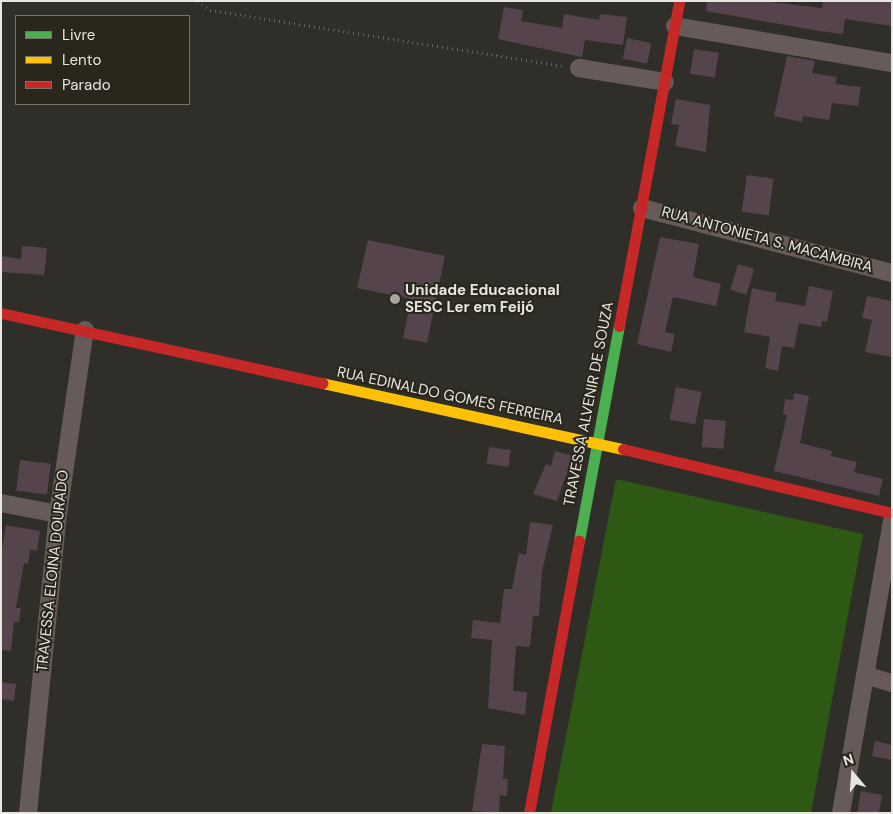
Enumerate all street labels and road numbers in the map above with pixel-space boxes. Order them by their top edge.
street label: RUA ANTONIETA S. MACAMBIRA [660,203,874,277]
street label: TRAVESSA ALVENIR DE SOUZA [560,300,618,508]
street label: RUA EDINALDO GOMES FERREIRA [335,363,565,429]
street label: TRAVESSA ELOINA DOURADO [33,469,73,673]

